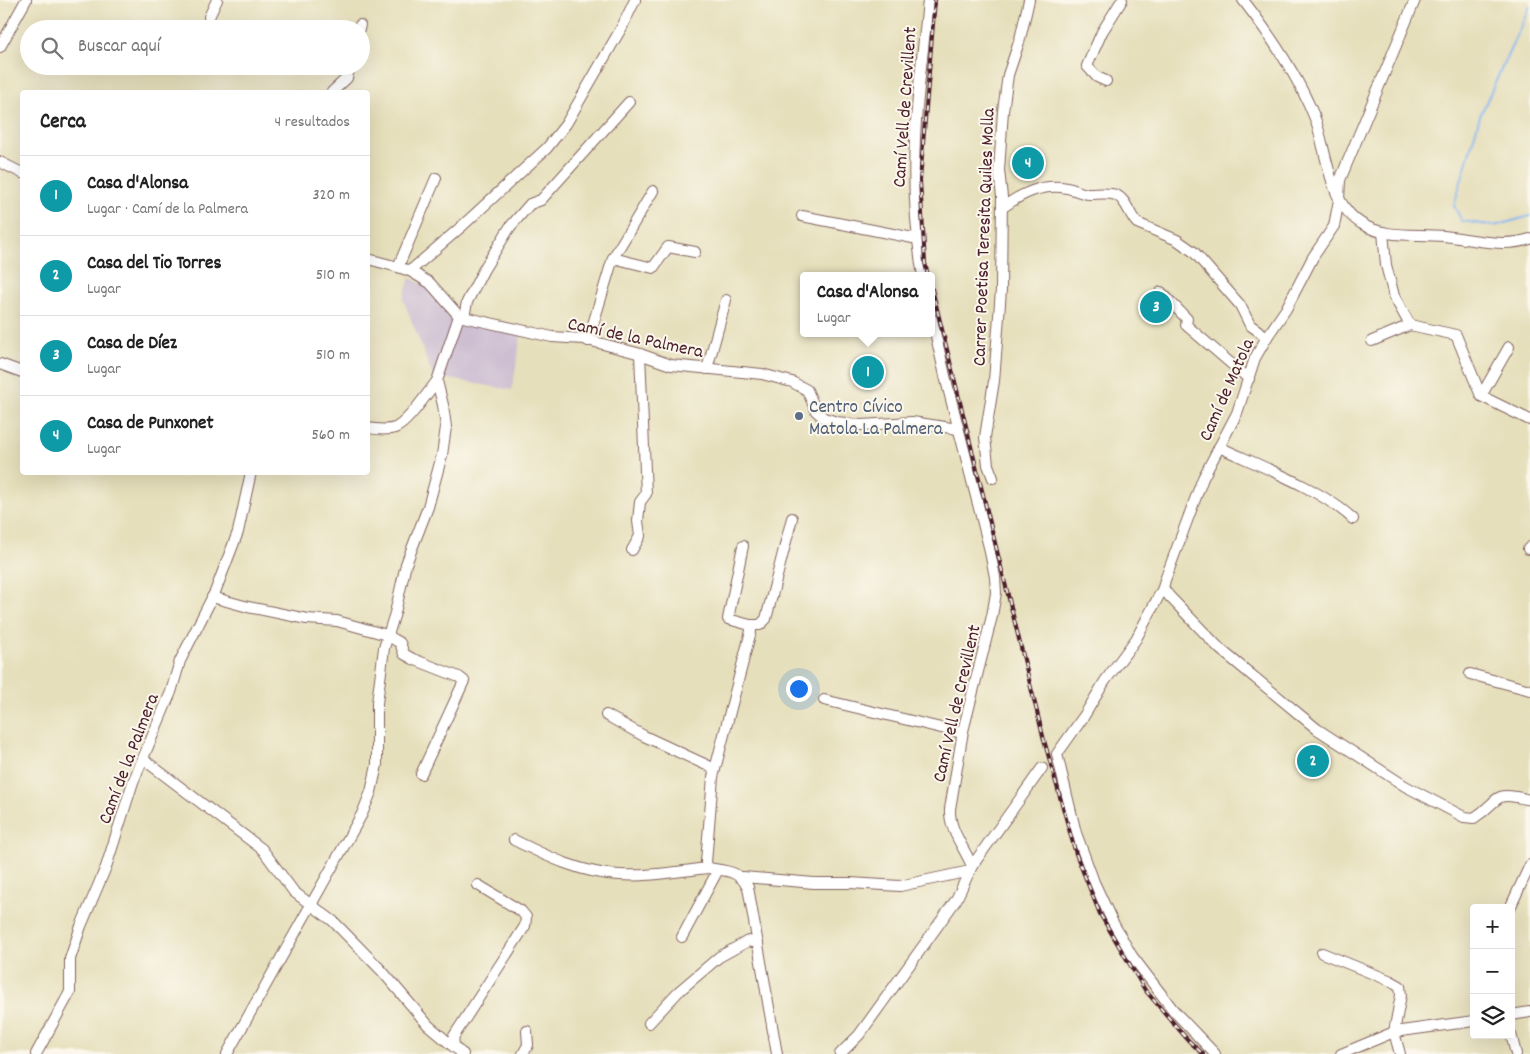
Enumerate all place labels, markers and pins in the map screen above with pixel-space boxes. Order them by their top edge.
pin: 4 [1012,144,1044,182]
pin: 3 [1140,288,1172,326]
pin: 1 [852,353,884,391]
place label: Centro Cívico Matola La Palmera [809,395,944,444]
marker: Centro Cívico Matola La Palmera [793,410,805,422]
pin: 2 [1297,742,1329,780]

